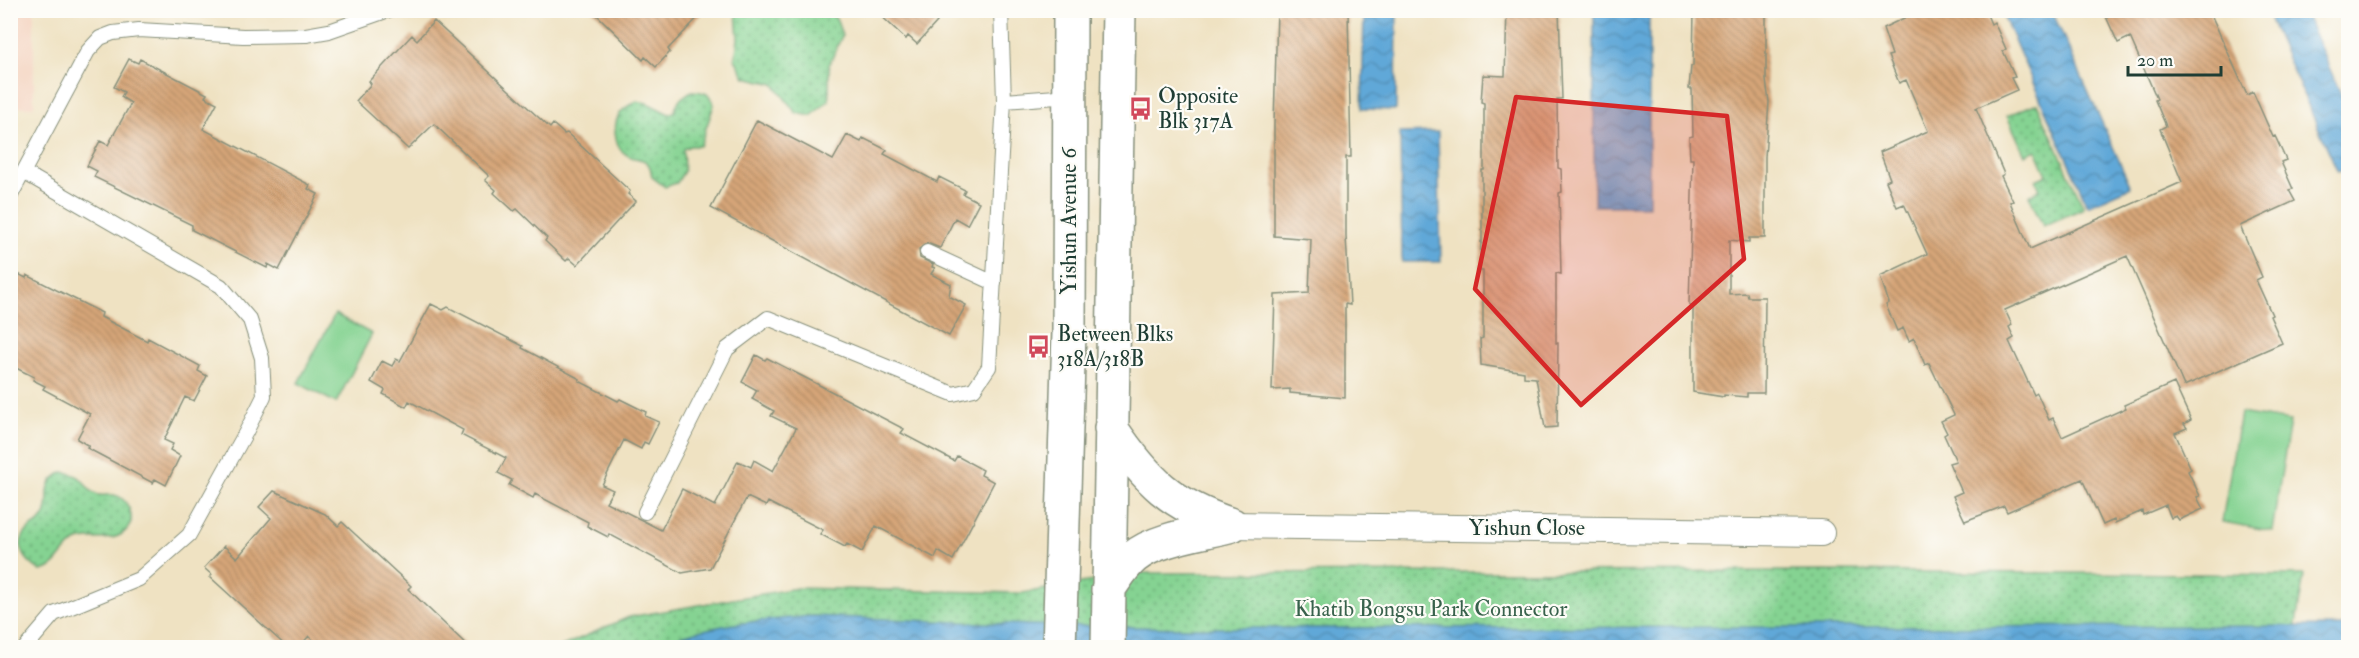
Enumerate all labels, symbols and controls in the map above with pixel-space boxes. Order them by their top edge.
scale bar [2128,39,2221,77]
text: 20 m [2137,49,2173,72]
place label: Opposite Blk 317A [1158,82,1238,135]
bus stop icon: Opposite Blk 317A [1127,96,1153,122]
street label: Yishun Avenue 6 [1055,146,1083,294]
place label: Between Blks 318A/318B [1057,320,1173,373]
bus stop icon: Between Blks 318A/318B [1026,334,1052,360]
street label: Yishun Close [1469,514,1585,542]
park label: Khatib Bongsu Park Connector [1295,595,1568,623]

